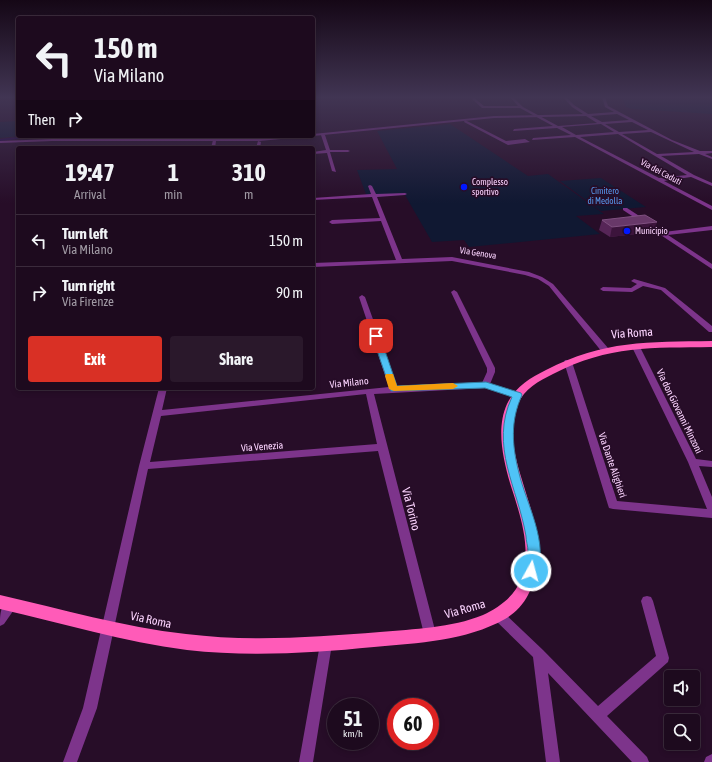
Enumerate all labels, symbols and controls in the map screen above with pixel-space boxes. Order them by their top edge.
icon: left [28,32,80,84]
text: 150 m [94,32,157,64]
text: Via Milano [94,65,164,86]
icon: right [64,108,86,130]
text: Then [28,111,56,128]
street label: Via dei Caduti [639,157,683,187]
text: 19:47 [65,159,115,186]
text: 1 [168,159,179,186]
text: 310 [232,159,266,186]
place label: Complesso sportivo [472,177,508,197]
marker: Complesso sportivo [459,182,469,192]
park label: Cimitero di Medolla [587,186,623,206]
text: Arrival [74,187,106,202]
text: min [164,187,183,202]
text: m [244,187,253,202]
text: Turn left [62,225,108,242]
marker: Municipio [622,226,632,236]
place label: Municipio [635,226,668,236]
icon: left [28,230,50,252]
text: 150 m [269,232,303,249]
text: Via Milano [62,242,113,257]
street label: Via Genova [459,245,497,261]
text: Turn right [62,277,115,294]
icon: right [28,282,50,304]
text: 90 m [276,284,303,301]
text: Via Firenze [62,294,114,309]
pin [359,319,393,353]
icon: arrive [365,325,387,347]
street label: Via Roma [611,325,653,341]
button: Exit [28,336,162,382]
button: Share [170,336,303,382]
street label: Via don Giovanni Minzoni [654,367,705,455]
street label: Via Milano [329,375,369,390]
street label: Via Dante Alighieri [596,431,629,499]
street label: Via Venezia [241,440,284,453]
street label: Via Torino [399,486,423,532]
position arrow [510,550,552,592]
street label: Via Roma [443,597,487,621]
street label: Via Roma [129,609,173,631]
map controls [664,670,700,750]
button: sound [664,670,700,706]
speed limit sign: 60 [387,698,439,750]
text: 51 [344,707,362,730]
button: search [664,714,700,750]
text: km/h [343,728,363,739]

